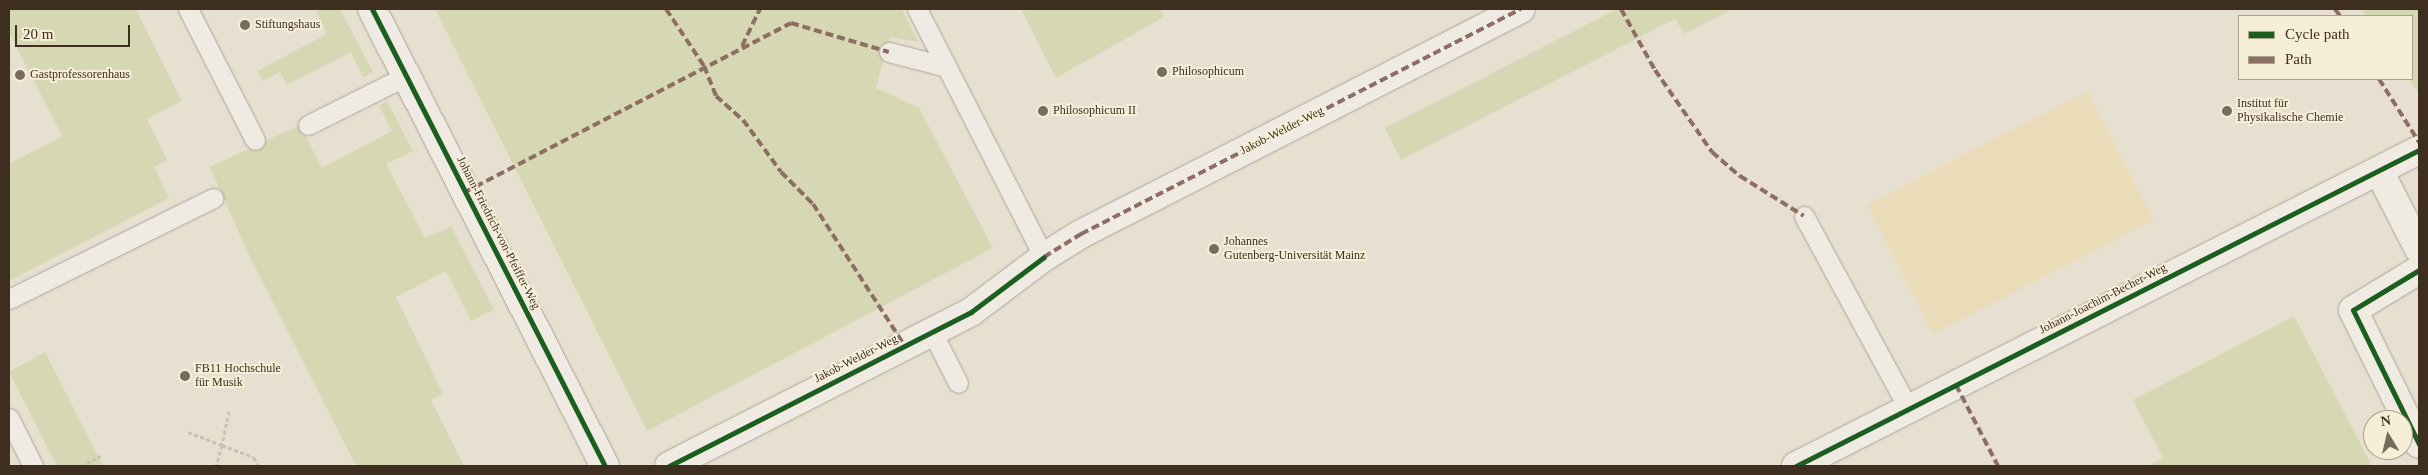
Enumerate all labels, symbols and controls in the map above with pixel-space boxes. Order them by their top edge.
scale bar [18,15,132,47]
legend [2238,15,2413,80]
place label: Stiftungshaus [255,18,320,32]
marker: Stiftungshaus [239,19,251,31]
text: 20 m [23,26,53,42]
text: Cycle path [2285,26,2350,42]
text: Path [2285,51,2312,67]
place label: Philosophicum [1172,65,1244,79]
marker: Philosophicum [1156,66,1168,78]
place label: Gastprofessorenhaus [30,68,130,82]
marker: Gastprofessorenhaus [14,69,26,81]
place label: Institut für Physikalische Chemie [2237,97,2343,125]
place label: Philosophicum II [1053,104,1136,118]
street label: Jakob-Welder-Weg [1238,104,1326,158]
marker: Philosophicum II [1037,105,1049,117]
marker: Institut für Physikalische Chemie [2221,105,2233,117]
street label: Johann-Friedrich-von-Pfeiffer-Weg [453,154,543,312]
place label: Johannes Gutenberg-Universität Mainz [1224,235,1365,263]
marker: Johannes Gutenberg-Universität Mainz [1208,243,1220,255]
street label: Johann-Joachim-Becher-Weg [2037,260,2169,338]
street label: Jakob-Welder-Weg [812,332,900,386]
place label: FB11 Hochschule für Musik [195,362,281,390]
marker: FB11 Hochschule für Musik [179,370,191,382]
north arrow [2363,410,2413,460]
text: N [2380,412,2392,429]

